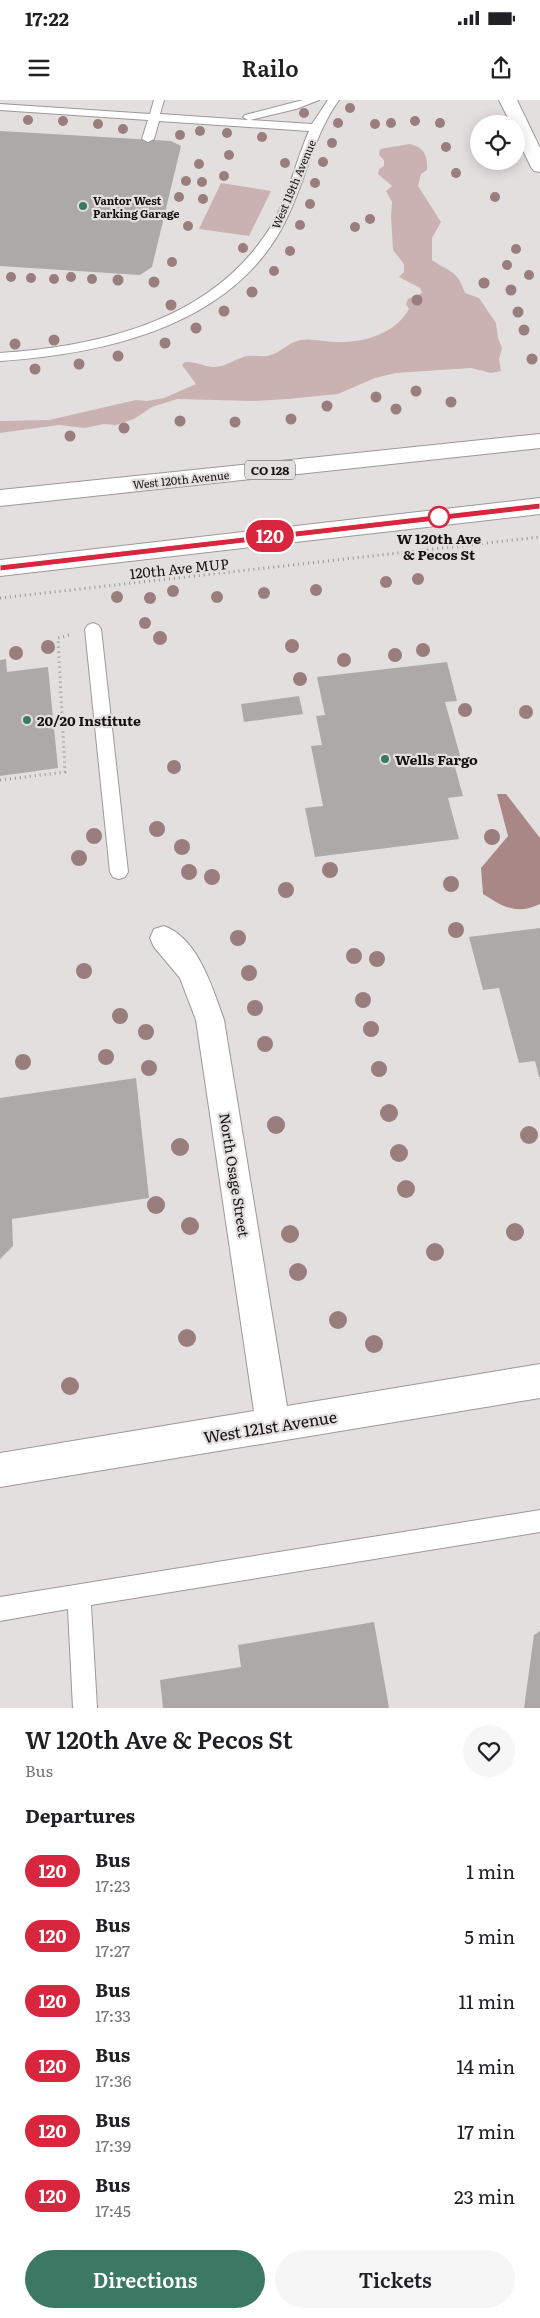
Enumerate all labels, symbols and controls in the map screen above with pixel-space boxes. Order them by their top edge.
text: 17:22 [25,4,69,32]
text: Railo [241,51,299,84]
icon: menu [25,54,53,82]
icon: share [487,54,515,82]
map controls [470,115,525,170]
button: locate [470,115,525,170]
street label: West 119th Avenue [267,137,319,231]
place label: Vantor West Parking Garage [93,192,180,221]
marker: Vantor West Parking Garage [77,200,89,212]
road number: CO 128 [245,460,295,480]
street label: West 120th Avenue [132,466,230,492]
marker: W 120th Ave & Pecos St [428,506,450,528]
line badge: 120 [241,520,299,552]
text: 120 [256,522,284,549]
place label: W 120th Ave & Pecos St [397,528,481,564]
street label: 120th Ave MUP [129,553,230,583]
place label: 20/20 Institute [37,710,141,730]
marker: 20/20 Institute [21,714,33,726]
place label: Wells Fargo [395,749,478,769]
marker: Wells Fargo [379,753,391,765]
street label: North Osage Street [215,1111,255,1239]
street label: West 121st Avenue [202,1404,338,1448]
text: W 120th Ave & Pecos St [25,1721,293,1756]
button: heart [463,1725,515,1777]
text: Bus [25,1758,53,1782]
text: Departures [25,1801,135,1829]
text: Bus [95,1845,130,1873]
text: 120 [38,1857,67,1884]
text: 1 min [466,1857,515,1885]
text: 17:23 [95,1873,131,1897]
text: Bus [95,1910,130,1938]
text: 120 [38,1922,67,1949]
text: 5 min [464,1922,515,1950]
text: 17:27 [95,1938,130,1962]
text: Bus [95,1975,130,2003]
text: 120 [38,1987,67,2014]
text: 11 min [458,1987,515,2015]
text: 17:33 [95,2003,131,2027]
text: Bus [95,2040,130,2068]
text: 120 [38,2052,67,2079]
text: 14 min [456,2052,515,2080]
text: 17:36 [95,2068,131,2092]
text: Bus [95,2105,130,2133]
text: 120 [38,2117,67,2144]
text: 17 min [457,2117,515,2145]
text: 17:39 [95,2133,131,2157]
text: Bus [95,2170,130,2198]
text: 120 [38,2182,67,2209]
text: 23 min [454,2182,515,2210]
text: 17:45 [95,2198,131,2222]
button: Directions [25,2250,265,2308]
button: Tickets [275,2250,515,2308]

